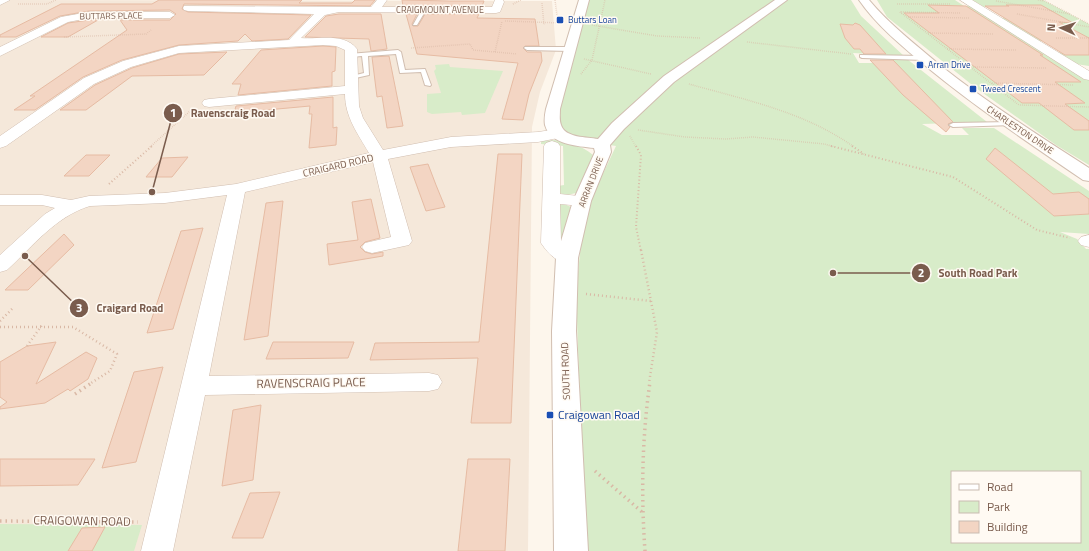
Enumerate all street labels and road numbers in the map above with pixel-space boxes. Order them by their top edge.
street label: CRAIGMOUNT AVENUE [396,3,484,16]
street label: BUTTARS PLACE [79,8,143,23]
street label: CHARLESTON DRIVE [984,102,1056,157]
street label: CRAIGARD ROAD [301,150,375,181]
street label: ARRAN DRIVE [575,154,606,209]
street label: SOUTH ROAD [557,342,574,400]
street label: RAVENSCRAIG PLACE [256,372,366,393]
street label: CRAIGOWAN ROAD [33,510,131,531]

